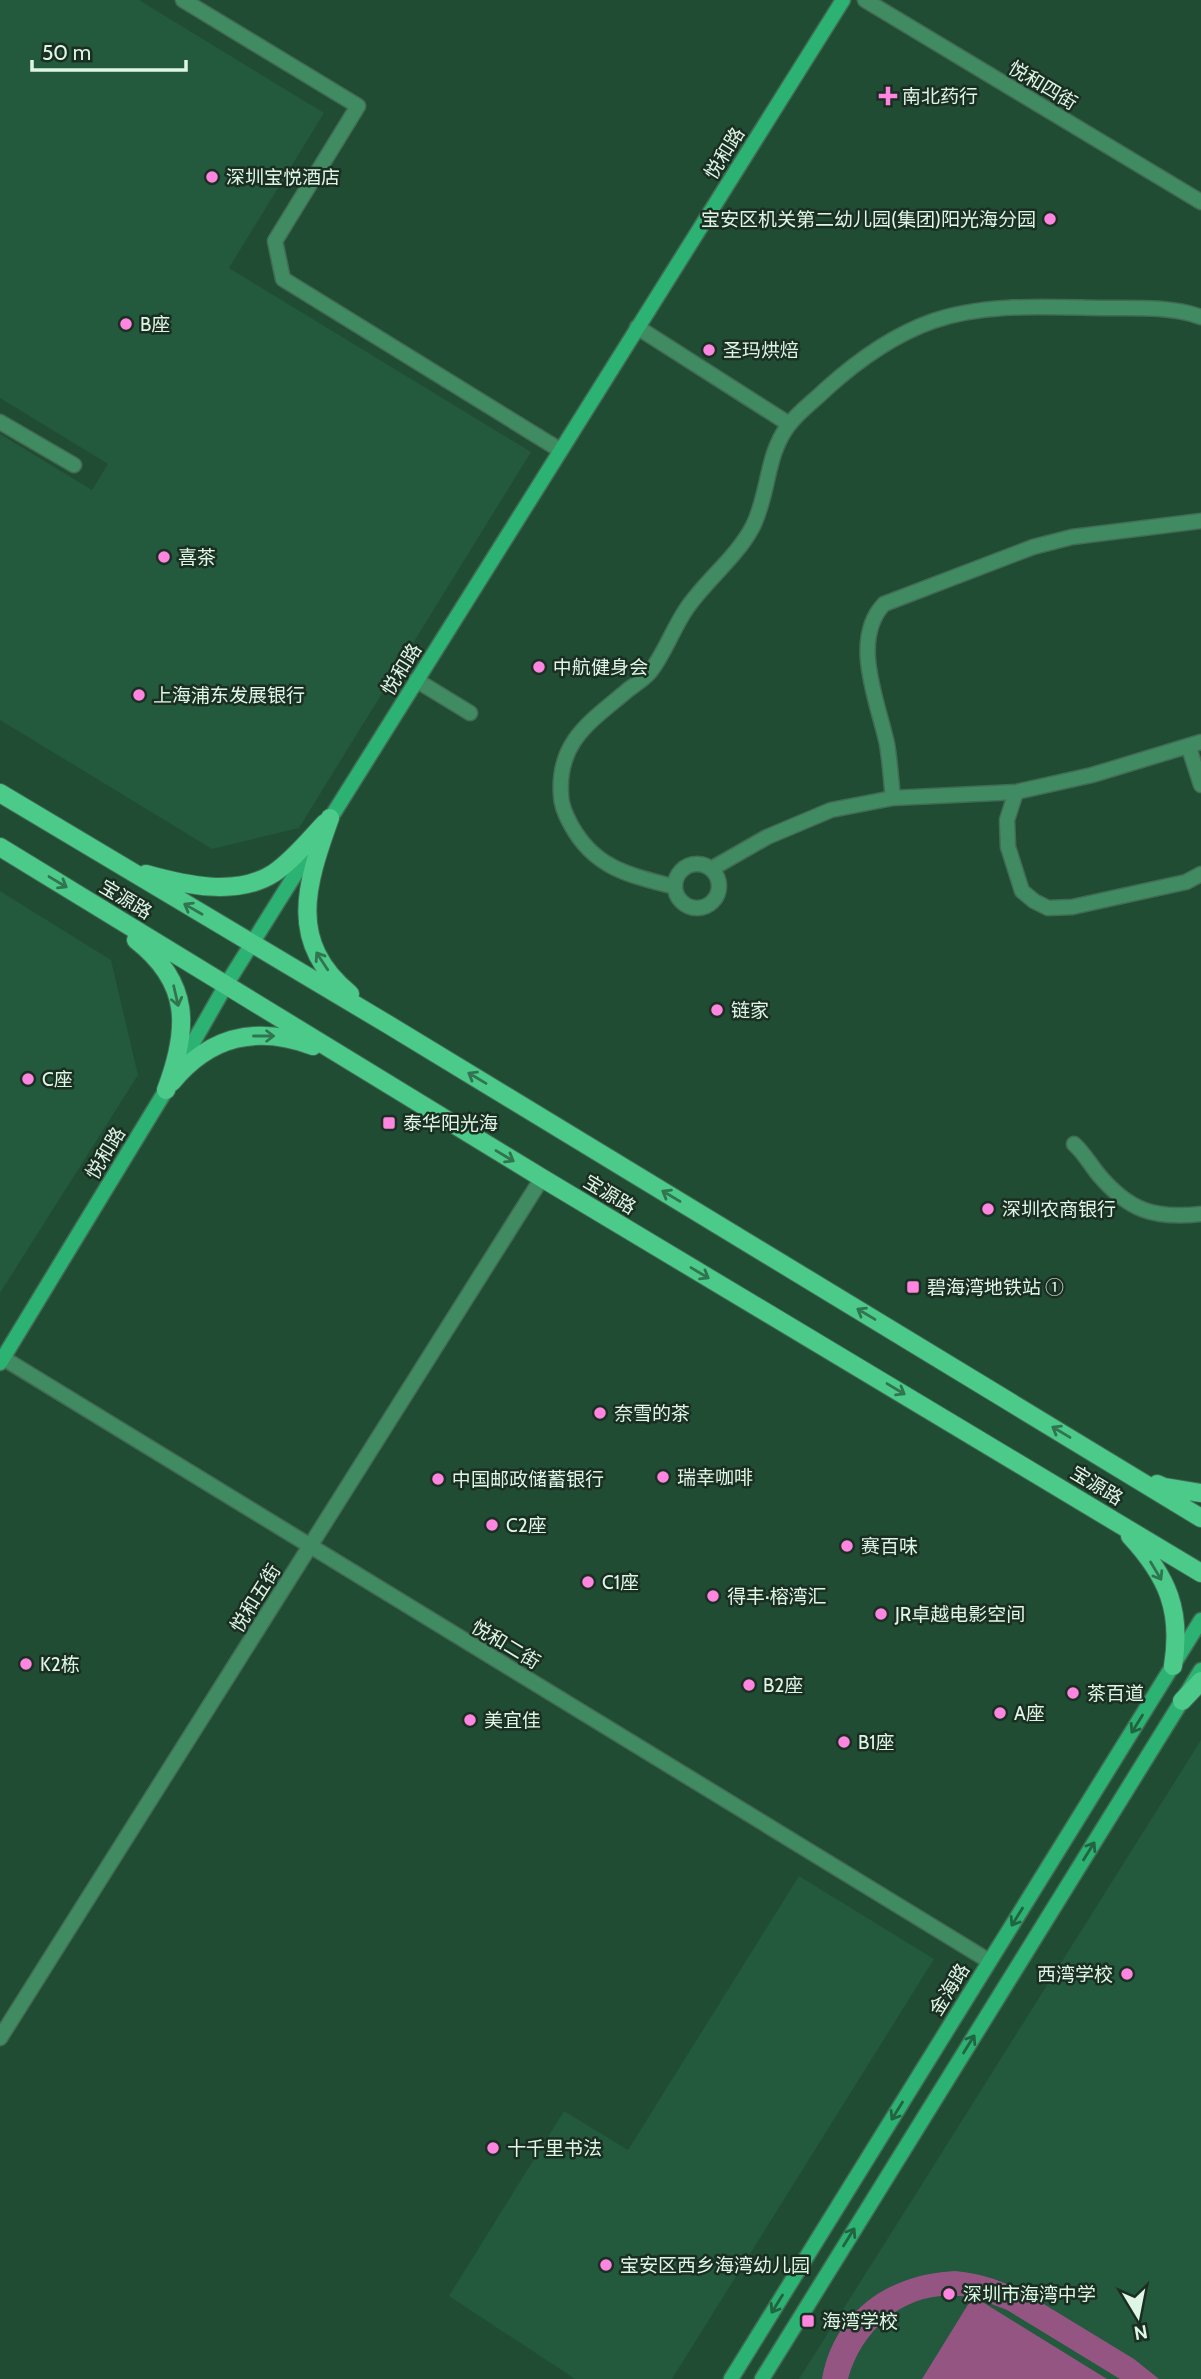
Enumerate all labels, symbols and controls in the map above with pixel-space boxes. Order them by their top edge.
scale bar [32,28,186,72]
text: 50 m [42,40,91,65]
street label: 悦和四街 [1004,56,1081,115]
place label: 南北药行 [902,85,978,108]
marker: 南北药行 [880,88,896,104]
street label: 悦和路 [700,123,749,184]
place label: 深圳宝悦酒店 [226,166,340,189]
marker: 深圳宝悦酒店 [204,169,220,185]
place label: 宝安区机关第二幼儿园(集团)阳光海分园 [701,208,1036,231]
marker: 宝安区机关第二幼儿园(集团)阳光海分园 [1042,211,1058,227]
place label: B座 [140,313,170,336]
marker: B座 [118,316,134,332]
place label: 圣玛烘焙 [723,339,799,362]
marker: 圣玛烘焙 [701,342,717,358]
place label: 喜茶 [178,546,216,569]
marker: 喜茶 [156,549,172,565]
street label: 悦和路 [377,639,426,700]
place label: 中航健身会 [553,656,648,679]
marker: 中航健身会 [531,659,547,675]
place label: 上海浦东发展银行 [153,684,305,707]
marker: 上海浦东发展银行 [131,687,147,703]
street label: 宝源路 [95,875,156,924]
one-way arrow [48,876,68,890]
one-way arrow [184,902,204,916]
one-way arrow [314,952,329,971]
one-way arrow [170,984,184,1007]
place label: 链家 [731,999,769,1022]
marker: 链家 [709,1002,725,1018]
one-way arrow [252,1029,275,1043]
place label: C座 [42,1068,73,1091]
marker: C座 [20,1071,36,1087]
one-way arrow [467,1071,487,1085]
place label: 泰华阳光海 [403,1112,498,1135]
marker: 泰华阳光海 [381,1115,397,1131]
street label: 悦和路 [81,1123,130,1184]
one-way arrow [495,1149,515,1163]
street label: 宝源路 [579,1170,640,1219]
one-way arrow [662,1189,682,1203]
place label: 深圳农商银行 [1002,1198,1116,1221]
marker: 深圳农商银行 [980,1201,996,1217]
one-way arrow [690,1266,710,1280]
place label: 碧海湾地铁站 ① [927,1276,1064,1299]
marker: 碧海湾地铁站 ① [905,1279,921,1295]
one-way arrow [856,1307,876,1321]
one-way arrow [885,1382,905,1396]
place label: 奈雪的茶 [614,1402,690,1425]
marker: 奈雪的茶 [592,1405,608,1421]
one-way arrow [1051,1425,1071,1439]
street label: 宝源路 [1066,1461,1127,1510]
place label: 瑞幸咖啡 [677,1466,753,1489]
place label: 中国邮政储蓄银行 [452,1468,604,1491]
marker: 瑞幸咖啡 [655,1469,671,1485]
marker: 中国邮政储蓄银行 [430,1471,446,1487]
place label: C2座 [506,1514,547,1537]
marker: C2座 [484,1517,500,1533]
place label: 赛百味 [861,1535,918,1558]
marker: 赛百味 [839,1538,855,1554]
street label: 悦和五街 [226,1560,285,1637]
one-way arrow [1150,1560,1164,1580]
place label: C1座 [602,1571,639,1594]
marker: C1座 [580,1574,596,1590]
place label: 得丰·榕湾汇 [727,1585,827,1608]
marker: 得丰·榕湾汇 [705,1588,721,1604]
place label: JR卓越电影空间 [894,1603,1025,1626]
marker: JR卓越电影空间 [873,1606,889,1622]
street label: 悦和二街 [467,1615,544,1674]
place label: K2栋 [40,1653,80,1676]
marker: K2栋 [18,1656,34,1672]
place label: B2座 [763,1674,803,1697]
marker: B2座 [741,1677,757,1693]
place label: 茶百道 [1087,1682,1144,1705]
marker: 茶百道 [1065,1685,1081,1701]
place label: A座 [1014,1702,1045,1725]
marker: A座 [992,1705,1008,1721]
place label: 美宜佳 [484,1709,541,1732]
marker: 美宜佳 [462,1712,478,1728]
one-way arrow [1130,1714,1144,1734]
place label: B1座 [858,1731,895,1754]
marker: B1座 [836,1734,852,1750]
one-way arrow [1082,1841,1096,1861]
one-way arrow [1009,1907,1023,1927]
street label: 金海路 [925,1959,974,2020]
place label: 西湾学校 [1037,1963,1113,1986]
marker: 西湾学校 [1119,1966,1135,1982]
one-way arrow [962,2034,976,2054]
one-way arrow [889,2100,903,2120]
place label: 十千里书法 [507,2137,602,2160]
marker: 十千里书法 [485,2140,501,2156]
one-way arrow [843,2228,857,2248]
place label: 宝安区西乡海湾幼儿园 [620,2254,810,2277]
marker: 宝安区西乡海湾幼儿园 [598,2257,614,2273]
north arrow [1103,2281,1173,2351]
place label: 深圳市海湾中学 [963,2283,1096,2306]
marker: 深圳市海湾中学 [941,2286,957,2302]
one-way arrow [770,2294,784,2314]
place label: 海湾学校 [822,2310,898,2333]
marker: 海湾学校 [800,2313,816,2329]
text: N [1132,2320,1149,2345]

